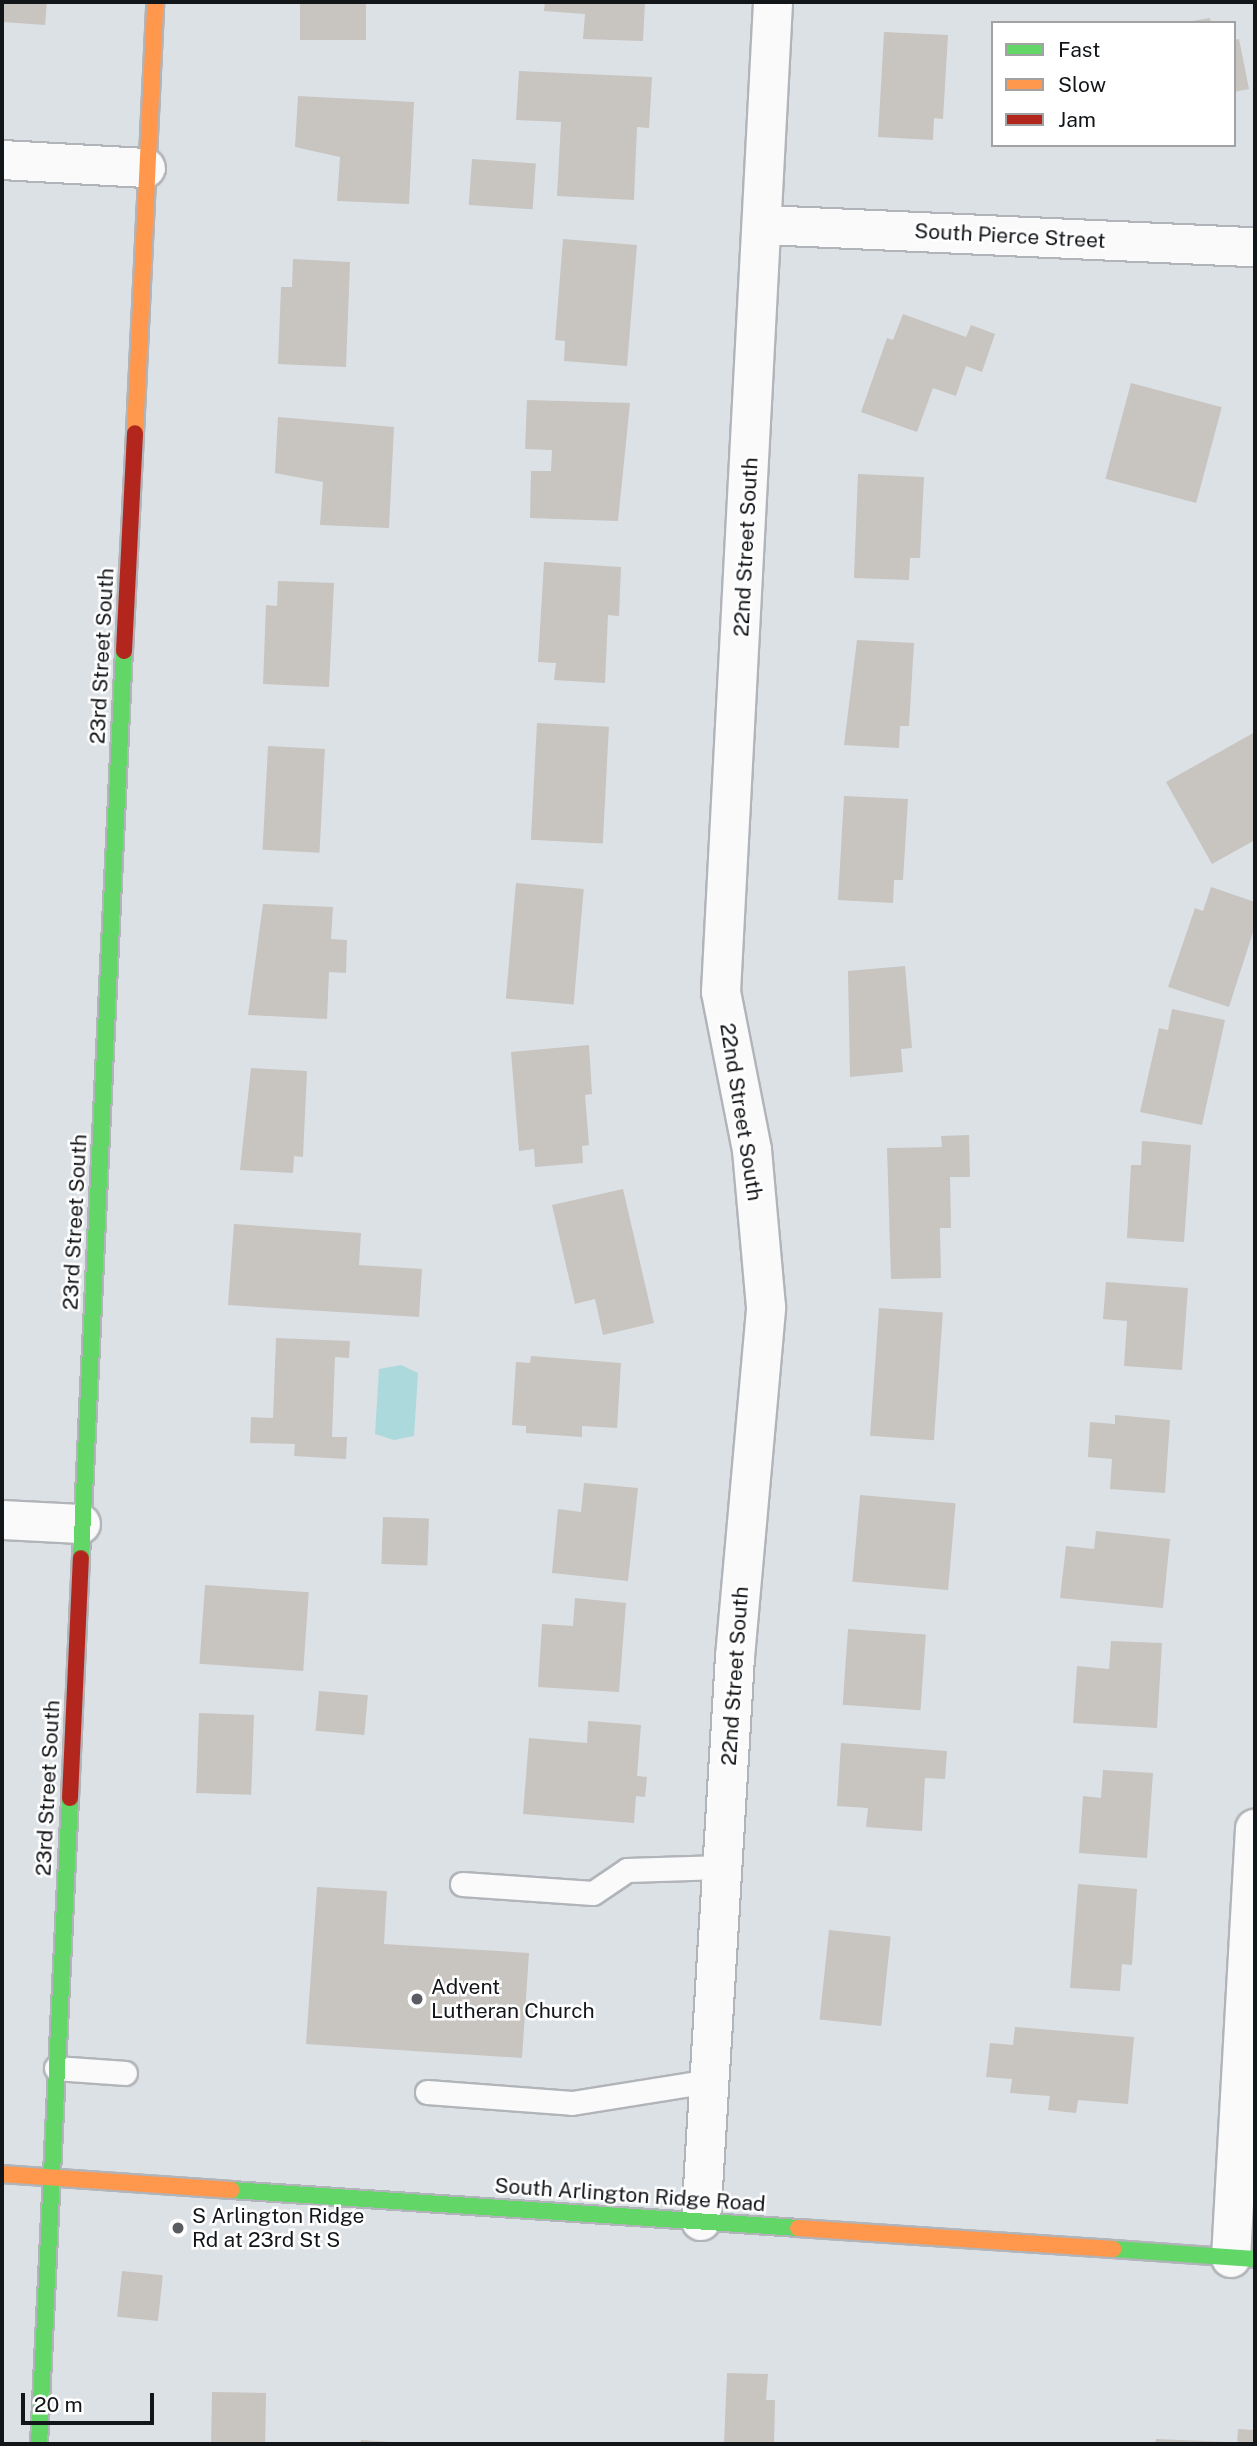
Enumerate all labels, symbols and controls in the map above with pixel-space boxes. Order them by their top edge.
legend [991,21,1236,147]
text: Fast [1058,37,1100,62]
text: Slow [1058,72,1106,97]
text: Jam [1058,107,1096,132]
street label: South Pierce Street [914,218,1106,254]
street label: 22nd Street South [729,457,763,637]
street label: 23rd Street South [85,567,119,745]
street label: 22nd Street South [715,1021,767,1203]
street label: 23rd Street South [58,1133,92,1311]
street label: 22nd Street South [716,1586,754,1766]
street label: 23rd Street South [31,1699,65,1877]
place label: Advent Lutheran Church [431,1974,595,2024]
marker: Advent Lutheran Church [409,1991,425,2007]
street label: South Arlington Ridge Road [494,2173,766,2217]
place label: S Arlington Ridge Rd at 23rd St S [192,2203,365,2253]
marker: S Arlington Ridge Rd at 23rd St S [170,2220,186,2236]
scale bar [24,2380,158,2424]
text: 20 m [34,2392,83,2417]

